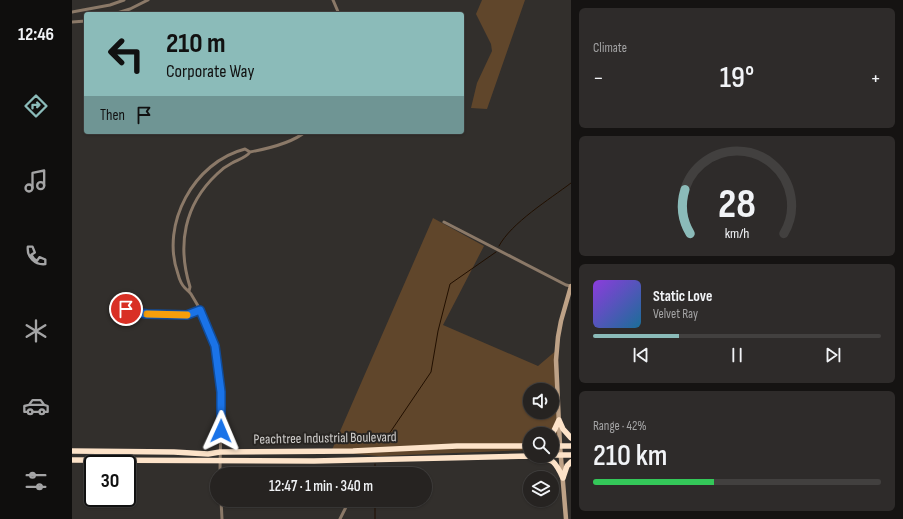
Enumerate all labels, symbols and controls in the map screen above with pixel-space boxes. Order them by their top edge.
text: 12:46 [18,24,54,45]
text: 210 m [166,27,226,60]
icon: left [100,28,152,80]
text: Climate [593,40,627,56]
text: 19° [720,60,754,96]
text: Corporate Way [166,61,254,82]
text: − [593,65,604,92]
text: + [870,65,881,92]
icon: directions [22,92,50,120]
icon: arrive [133,104,155,126]
text: Then [100,106,125,125]
icon: music [22,167,50,195]
text: 28 [718,179,756,228]
text: km/h [725,224,749,241]
icon: phone [22,242,50,270]
text: Static Love [653,287,712,306]
pin [109,292,143,326]
icon: arrive [115,298,137,320]
text: Velvet Ray [653,306,698,322]
icon: climate [22,317,50,345]
icon: previous [630,344,652,366]
icon: pause [726,344,748,366]
icon: next [822,344,844,366]
map controls [523,383,559,507]
button: sound [523,383,559,419]
icon: car [22,392,50,420]
position arrow [200,410,242,452]
text: Range · 42% [593,418,647,434]
button: search [523,427,559,463]
street label: Peachtree Industrial Boulevard [253,428,397,448]
text: 210 km [593,438,667,474]
speed limit sign: 30 [84,455,136,507]
icon: filters [22,467,50,495]
button: layers [523,471,559,507]
text: 12:47 · 1 min · 340 m [269,477,373,496]

